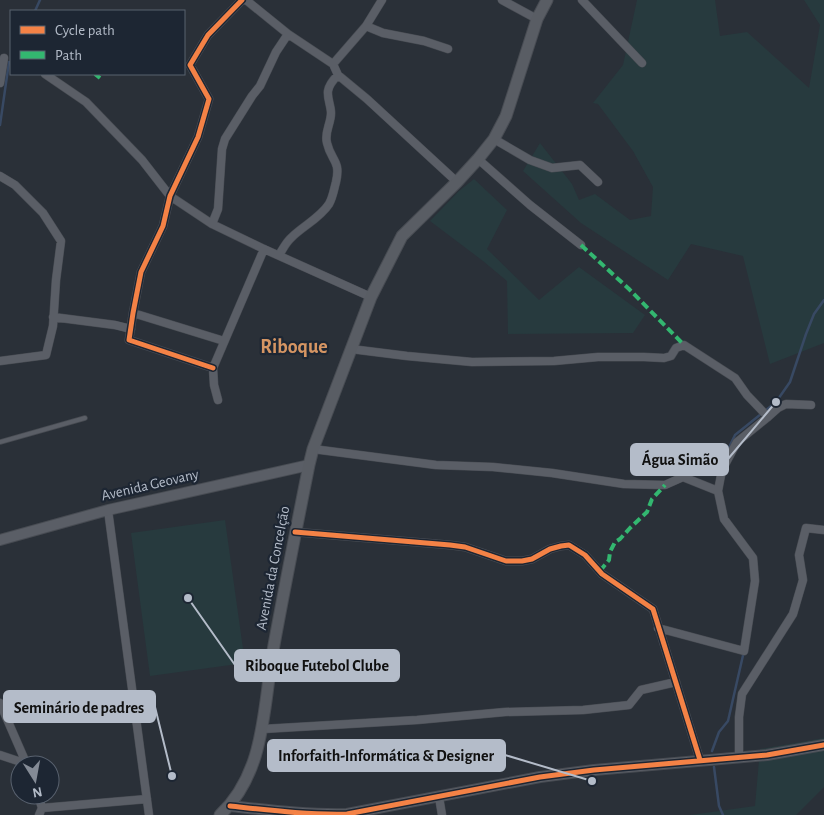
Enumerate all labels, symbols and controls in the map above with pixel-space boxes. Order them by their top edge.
legend [10,10,185,75]
text: Cycle path [55,23,115,38]
text: Path [55,48,82,63]
district label: Riboque [260,337,328,357]
callout: Água Simão [631,444,728,475]
text: Água Simão [642,449,718,468]
street label: Avenida Geovany [100,466,201,503]
street label: Avenida da Concelção [254,505,292,631]
callout: Riboque Futebol Clube [235,650,399,681]
text: Riboque Futebol Clube [245,658,389,674]
callout: Seminário de padres [4,691,155,722]
text: Seminário de padres [14,700,144,716]
callout: Inforfaith-Informática & Designer [268,740,505,771]
text: Inforfaith-Informática & Designer [278,748,494,764]
north arrow [10,755,60,805]
text: N [31,784,43,800]

